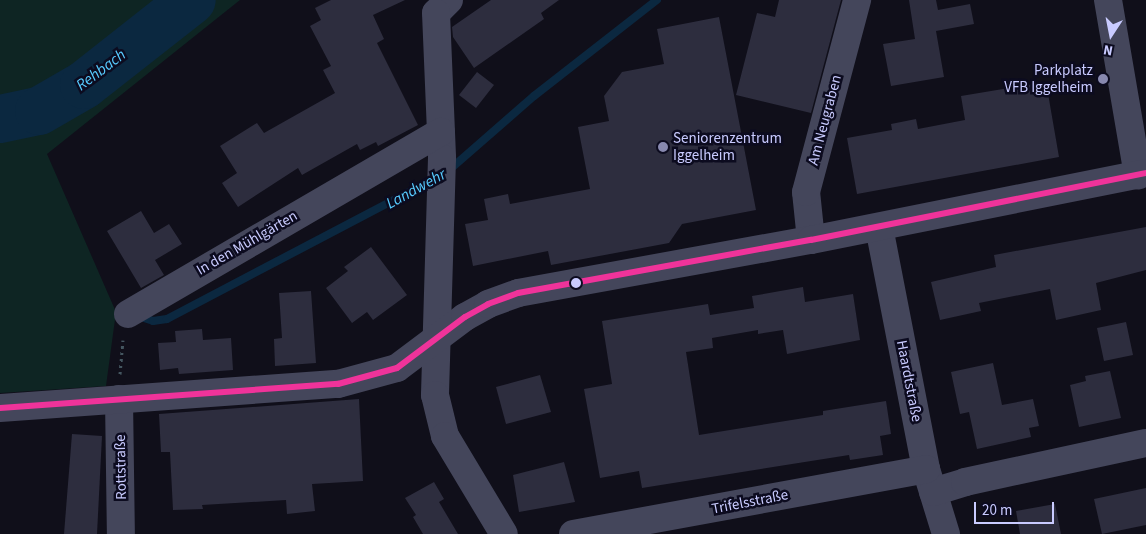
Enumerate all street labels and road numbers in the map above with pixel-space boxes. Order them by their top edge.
street label: Am Neugraben [804,73,846,167]
street label: In den Mühlgärten [193,207,301,279]
street label: Haardtstraße [892,339,926,423]
street label: Rottstraße [111,434,131,500]
street label: Trifelsstraße [710,486,790,518]

